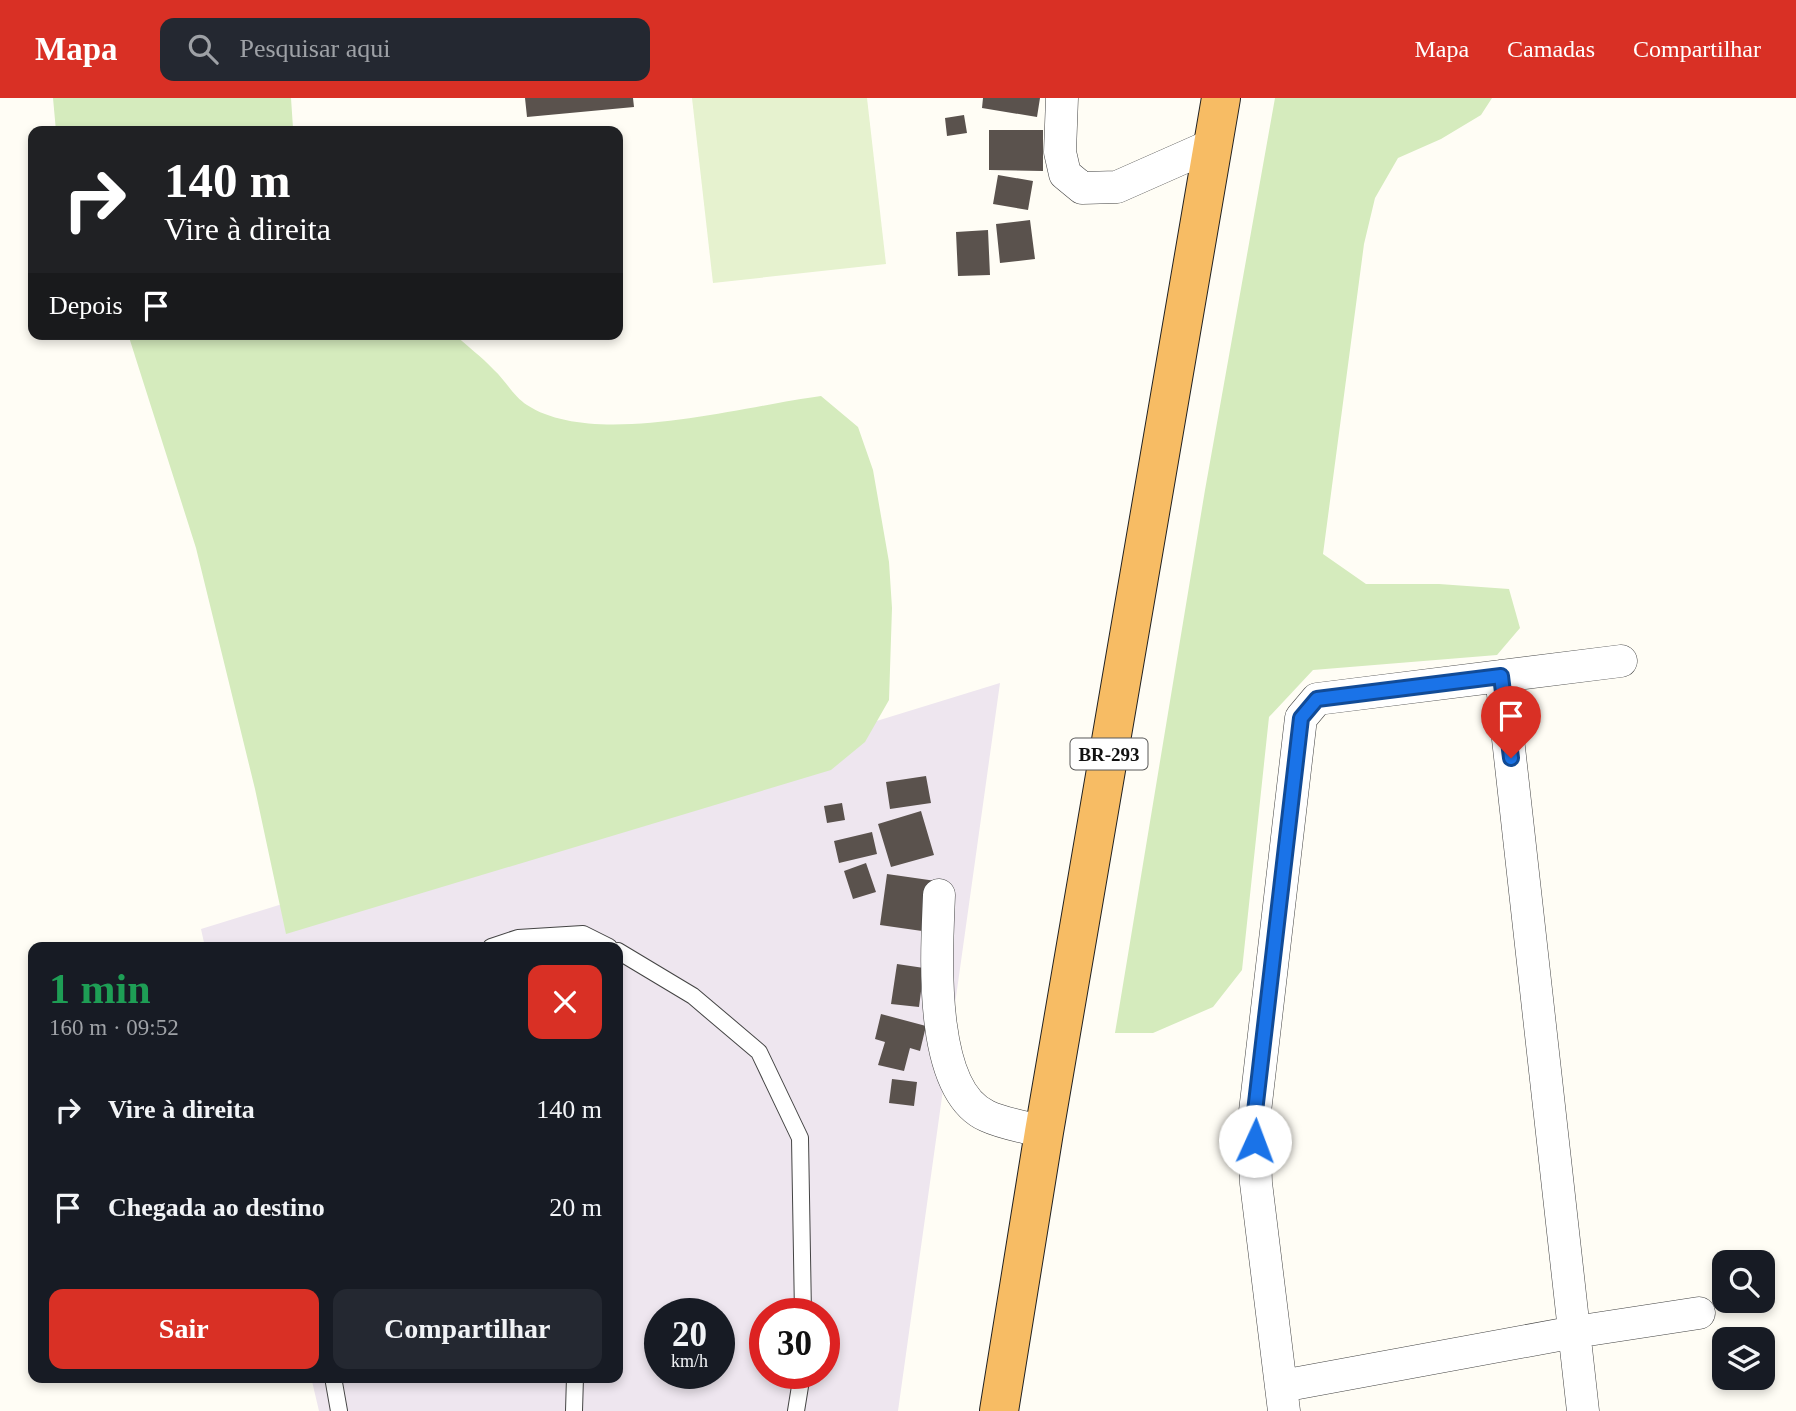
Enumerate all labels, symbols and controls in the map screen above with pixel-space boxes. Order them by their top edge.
search box [160,18,650,81]
icon: search [184,30,222,68]
text: Mapa [35,31,118,67]
text: Pesquisar aqui [240,34,390,63]
text: Mapa [1414,36,1469,62]
text: Camadas [1507,36,1595,62]
text: Compartilhar [1633,36,1761,62]
text: 140 m [164,153,291,208]
icon: right [49,154,140,245]
text: Vire à direita [164,211,331,247]
icon: arrive [137,287,175,325]
text: Depois [49,291,123,320]
pin [1481,686,1541,758]
icon: arrive [1492,697,1530,735]
road number: BR-293 [1070,738,1148,769]
button: close [528,965,602,1039]
text: 1 min [49,966,151,1012]
text: 160 m · 09:52 [49,1015,179,1040]
icon: right [49,1091,87,1129]
text: Vire à direita [108,1095,255,1124]
text: 140 m [536,1095,602,1124]
position arrow [1218,1104,1292,1178]
icon: arrive [49,1189,87,1227]
text: Chegada ao destino [108,1193,325,1222]
text: 20 m [549,1193,602,1222]
map controls [1712,1250,1775,1390]
button: search [1712,1250,1775,1313]
button: Sair [49,1289,319,1369]
button: Compartilhar [333,1289,602,1369]
speed limit sign: 30 [749,1298,840,1389]
text: 20 [672,1315,707,1354]
button: layers [1712,1327,1775,1390]
text: km/h [671,1351,708,1371]

